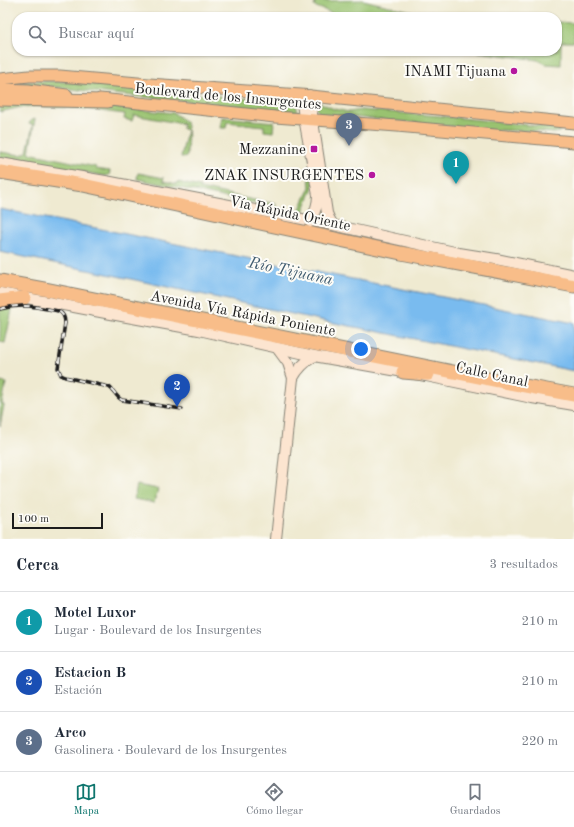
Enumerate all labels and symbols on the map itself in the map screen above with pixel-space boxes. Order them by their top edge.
place label: INAMI Tijuana [404,65,507,80]
marker: INAMI Tijuana [509,66,519,76]
street label: Boulevard de los Insurgentes [134,82,322,113]
pin: 3 [336,113,362,146]
place label: Mezzanine [239,143,306,158]
marker: Mezzanine [309,144,319,154]
pin: 1 [443,151,469,184]
place label: ZNAK INSURGENTES [204,169,364,184]
marker: ZNAK INSURGENTES [367,170,377,180]
street label: Vía Rápida Oriente [228,194,352,235]
water label: Río Tijuana [246,255,335,289]
street label: Avenida Vía Rápida Poniente [149,289,337,340]
your location [351,339,371,359]
street label: Calle Canal [454,360,529,390]
pin: 2 [164,374,190,407]
scale bar [12,511,103,530]

